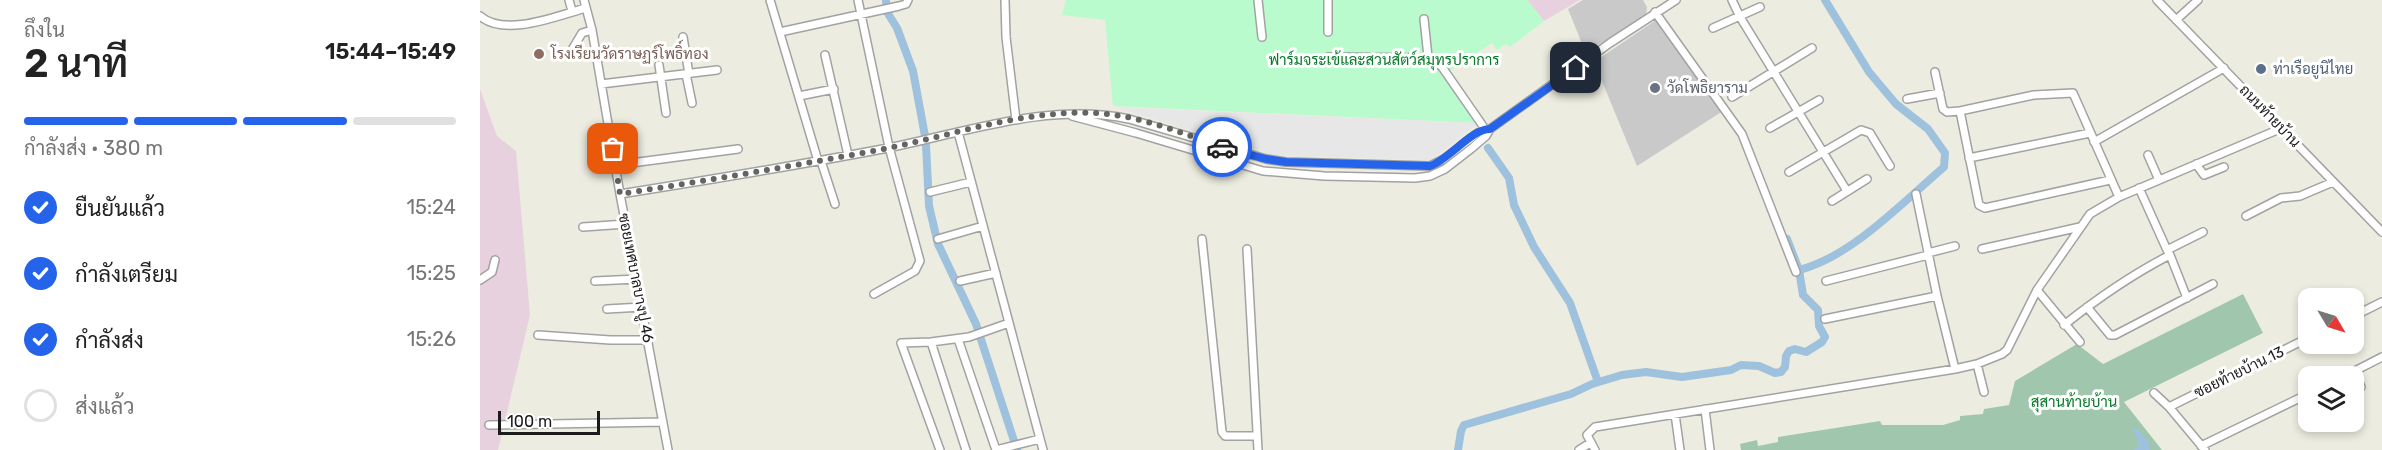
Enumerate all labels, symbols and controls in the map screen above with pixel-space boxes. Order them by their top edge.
text: ถึงใน [24,18,65,42]
text: 15:44–15:49 [325,38,456,65]
place label: โรงเรียนวัดราษฏร์โพธิ์ทอง [550,39,709,64]
text: 2 นาที [24,41,128,87]
pin [1550,42,1601,93]
marker: โรงเรียนวัดราษฏร์โพธิ์ทอง [532,47,546,61]
park label: ฟาร์มจระเข้และสวนสัตว์สมุทรปราการ [1268,50,1500,71]
icon: home [1559,51,1592,84]
place label: ท่าเรือยูนิไทย [2273,59,2353,79]
marker: ท่าเรือยูนิไทย [2254,62,2268,76]
place label: วัดโพธิยาราม [1667,78,1748,97]
street label: ถนนท้ายบ้าน [2236,80,2305,151]
marker: วัดโพธิยาราม [1648,81,1662,95]
courier [1192,117,1252,177]
pin [587,123,638,174]
icon: car [1206,131,1239,164]
icon: bag [596,132,629,165]
text: กำลังส่ง · 380 m [24,136,163,160]
icon: check [24,191,57,224]
text: ยืนยันแล้ว [75,195,165,222]
text: 15:24 [406,195,456,219]
street label: ซอยเทศบาลบางปู 46 [614,212,657,344]
icon: check [24,257,57,290]
text: กำลังเตรียม [75,261,178,288]
text: 15:25 [407,261,456,285]
north arrow [2298,288,2364,354]
map controls [2298,288,2364,432]
icon: check [24,323,57,356]
text: กำลังส่ง [75,327,144,354]
text: 15:26 [407,327,456,351]
street label: ซอยท้ายบ้าน 13 [2191,342,2287,402]
button: layers [2298,366,2364,432]
park label: สุสานท้ายบ้าน [2031,392,2117,413]
text: ส่งแล้ว [75,393,135,420]
scale bar [498,408,600,436]
text: 100 m [507,412,552,431]

